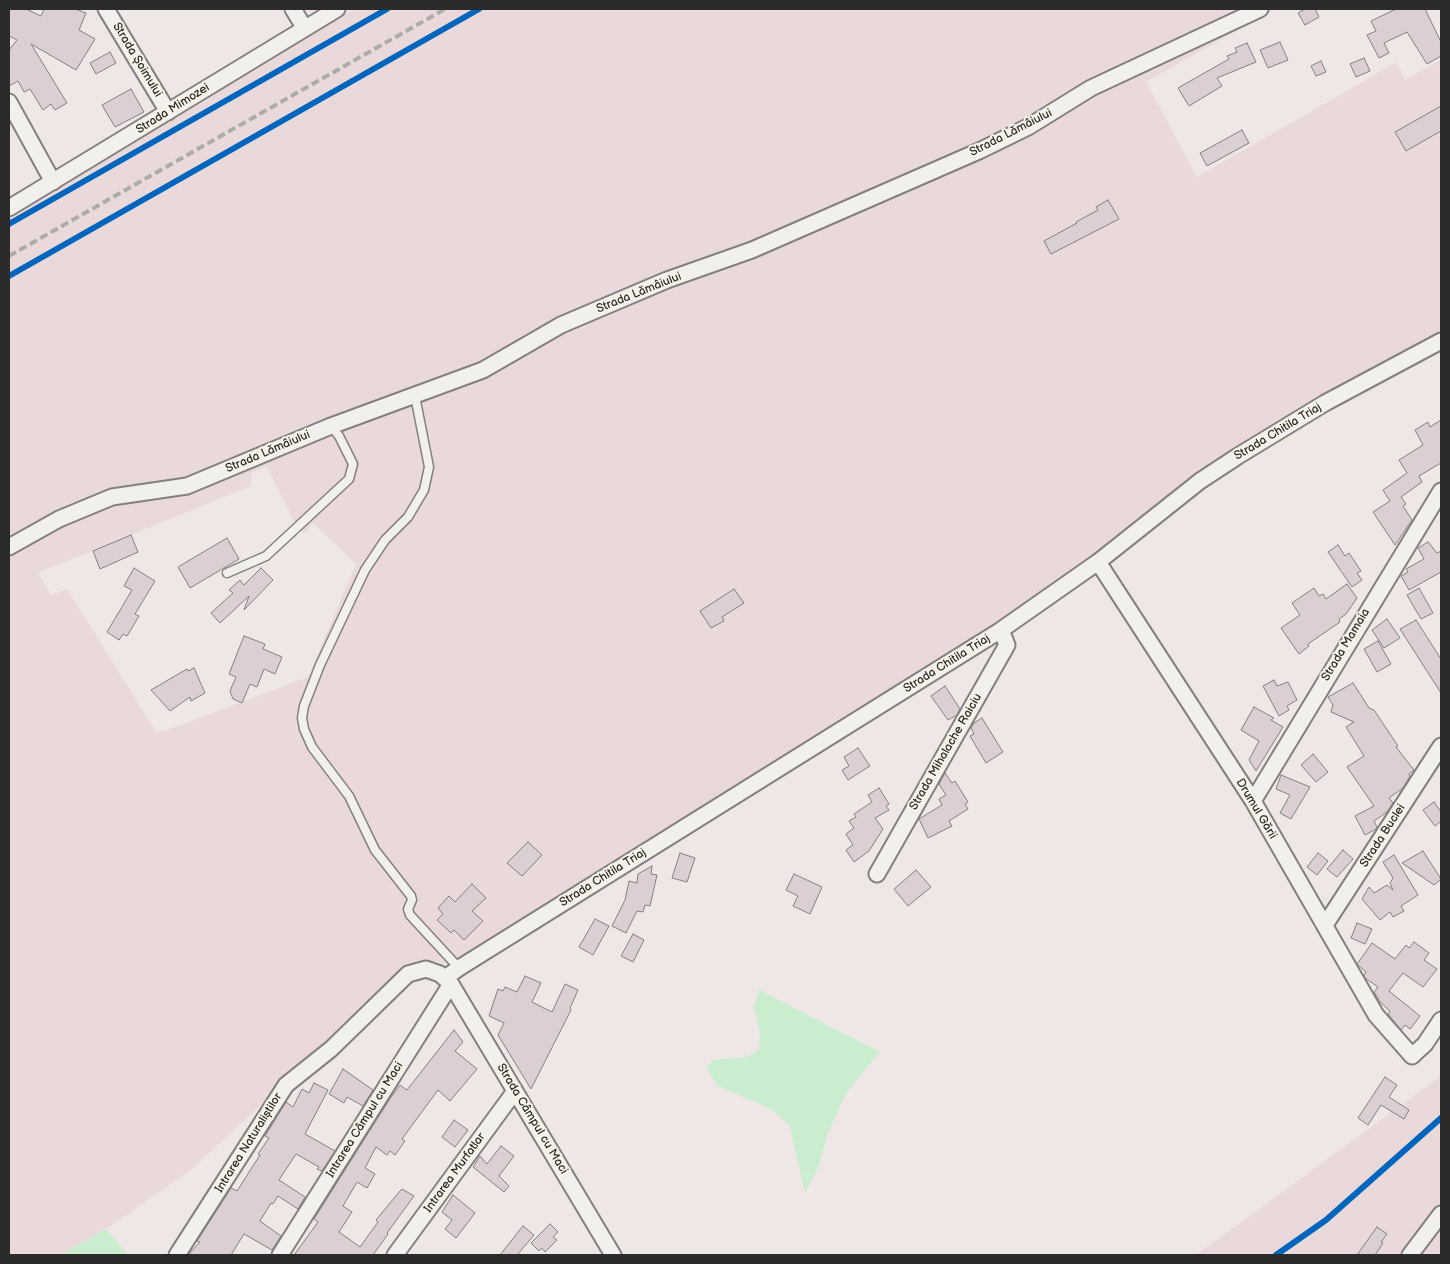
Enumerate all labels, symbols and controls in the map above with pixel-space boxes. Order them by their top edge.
street label: Strada Șoimului [109,20,165,100]
street label: Strada Mimozei [134,81,212,137]
street label: Strada Lămâiului [967,106,1055,160]
street label: Strada Lămâiului [594,269,684,317]
street label: Strada Chitila Triaj [1232,400,1324,464]
street label: Strada Lămâiului [224,428,312,476]
street label: Strada Mamaia [1319,606,1373,684]
street label: Strada Chitila Triaj [901,632,993,696]
street label: Strada Mihalache Raiciu [907,691,985,813]
street label: Drumul Gării [1232,776,1280,842]
street label: Strada Buclei [1357,802,1409,870]
street label: Strada Chitila Triaj [557,846,649,910]
street label: Intrarea Câmpul cu Maci [323,1060,407,1180]
street label: Strada Câmpul cu Maci [493,1061,571,1177]
street label: Intrarea Naturaliștilor [212,1090,286,1196]
street label: Intrarea Murfatlar [421,1130,489,1216]

